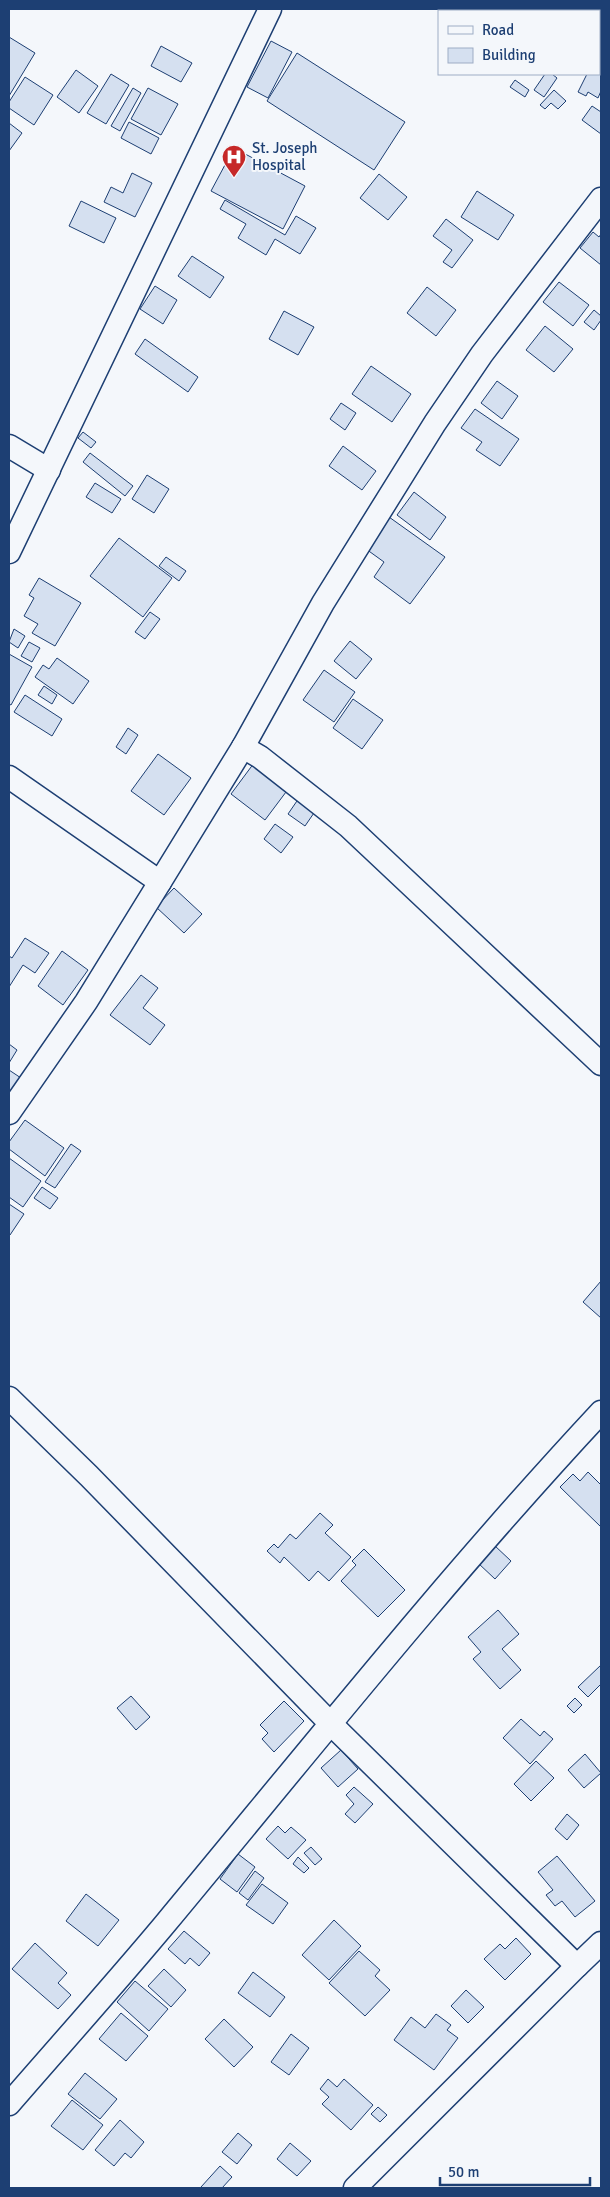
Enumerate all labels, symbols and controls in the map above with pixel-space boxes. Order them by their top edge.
legend [438,10,600,75]
text: Road [482,21,514,39]
text: Building [482,46,536,64]
place label: St. Joseph Hospital [252,139,318,174]
hospital icon: St. Joseph Hospital [221,144,247,178]
scale bar [440,2154,590,2186]
text: 50 m [448,2163,479,2181]

